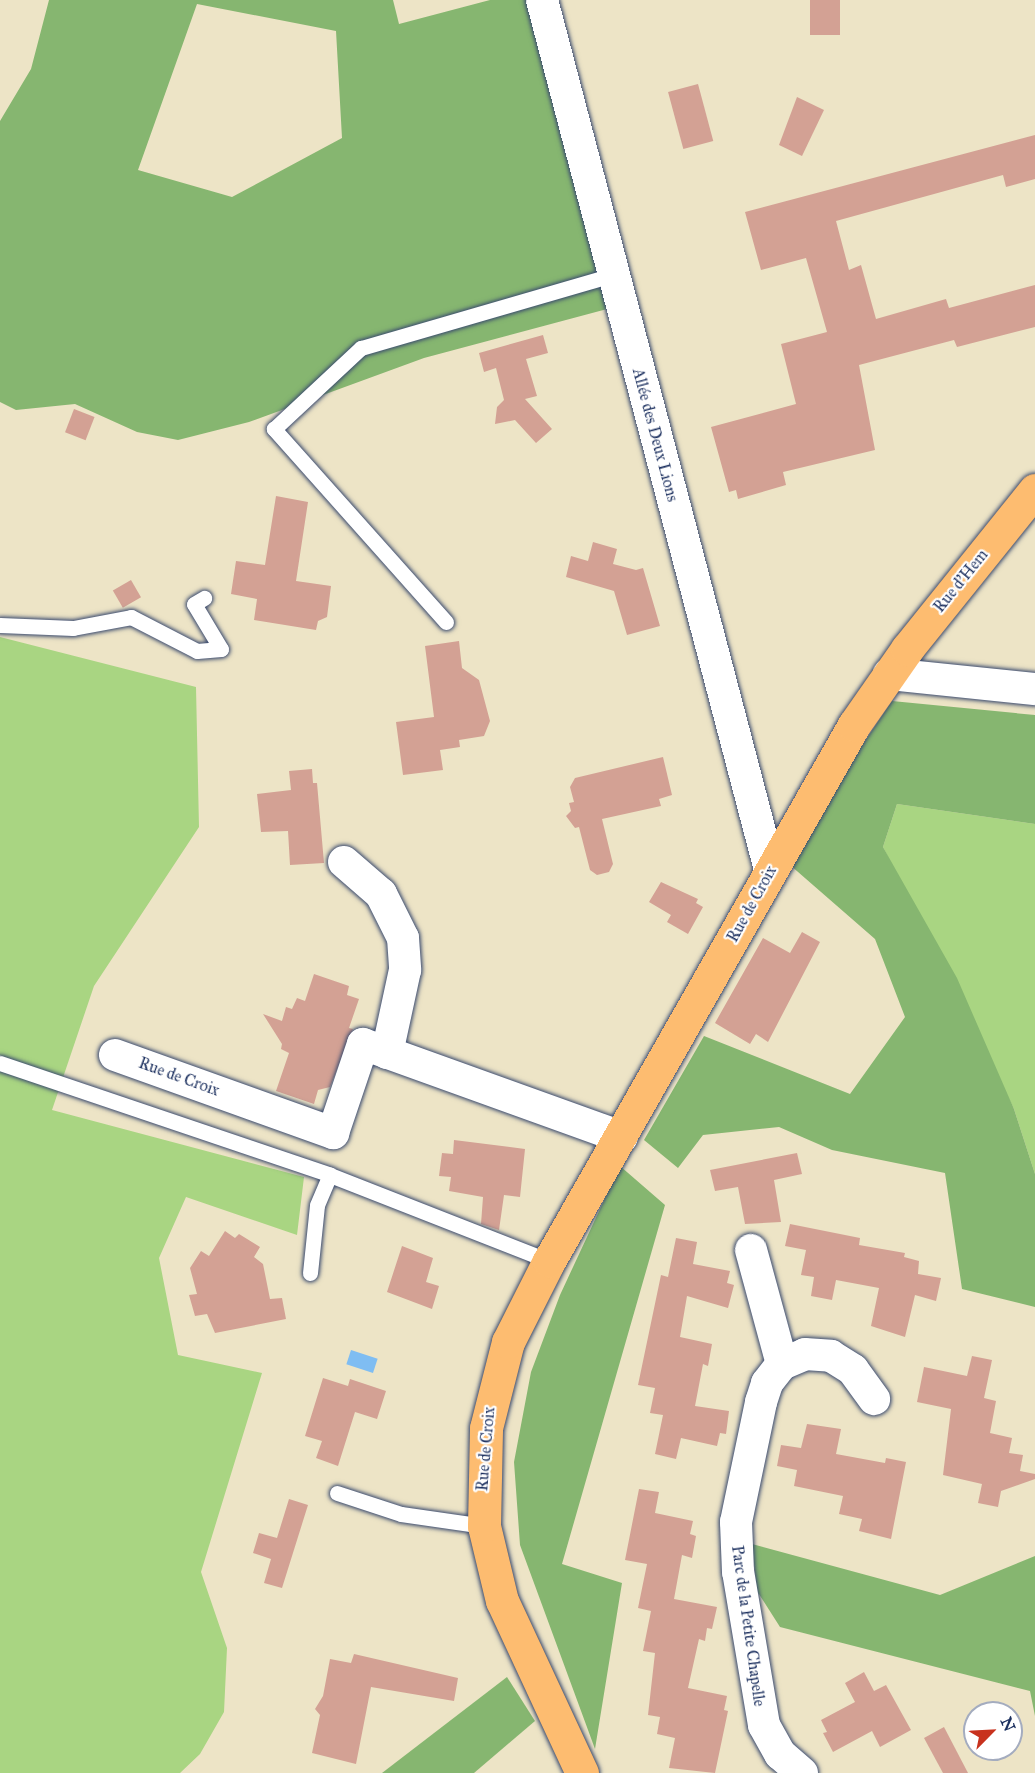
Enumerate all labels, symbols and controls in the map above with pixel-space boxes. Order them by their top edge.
street label: Allée des Deux Lions [628,366,682,504]
street label: Rue d'Hem [930,546,992,616]
street label: Rue de Croix [723,862,781,946]
street label: Rue de Croix [136,1054,222,1100]
street label: Rue de Croix [473,1406,499,1492]
street label: Parc de la Petite Chapelle [727,1544,769,1708]
north arrow [963,1701,1023,1761]
text: N [997,1714,1020,1734]

